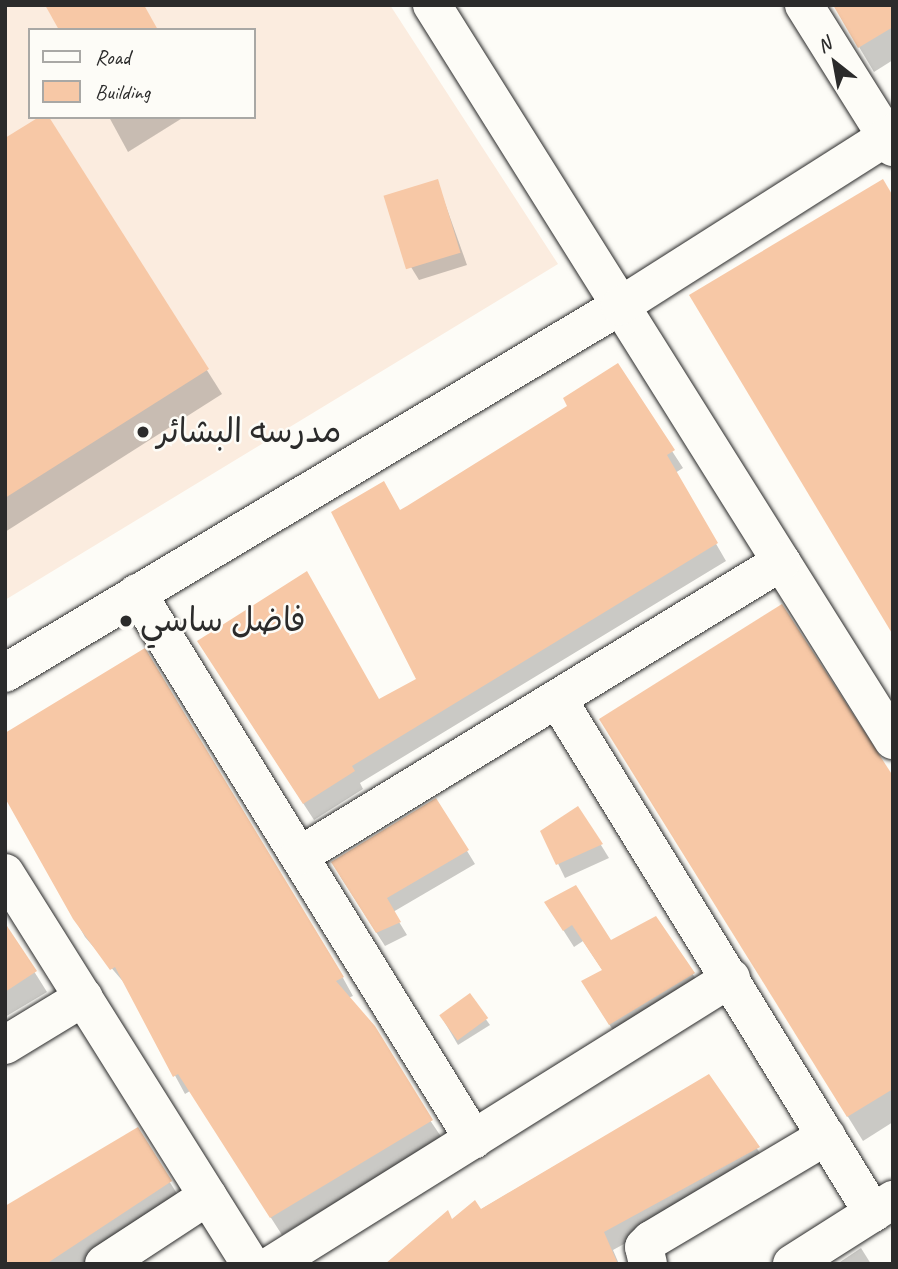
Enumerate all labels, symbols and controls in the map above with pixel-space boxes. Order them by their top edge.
legend [28,28,256,119]
north arrow [800,28,870,98]
text: N [813,32,835,58]
text: Road [95,44,130,70]
text: Building [95,79,150,105]
place label: مدرسه البشائر [157,412,341,452]
marker: مدرسه البشائر [135,424,151,440]
place label: فاضل ساسي [140,601,306,641]
marker: فاضل ساسي [118,613,134,629]

